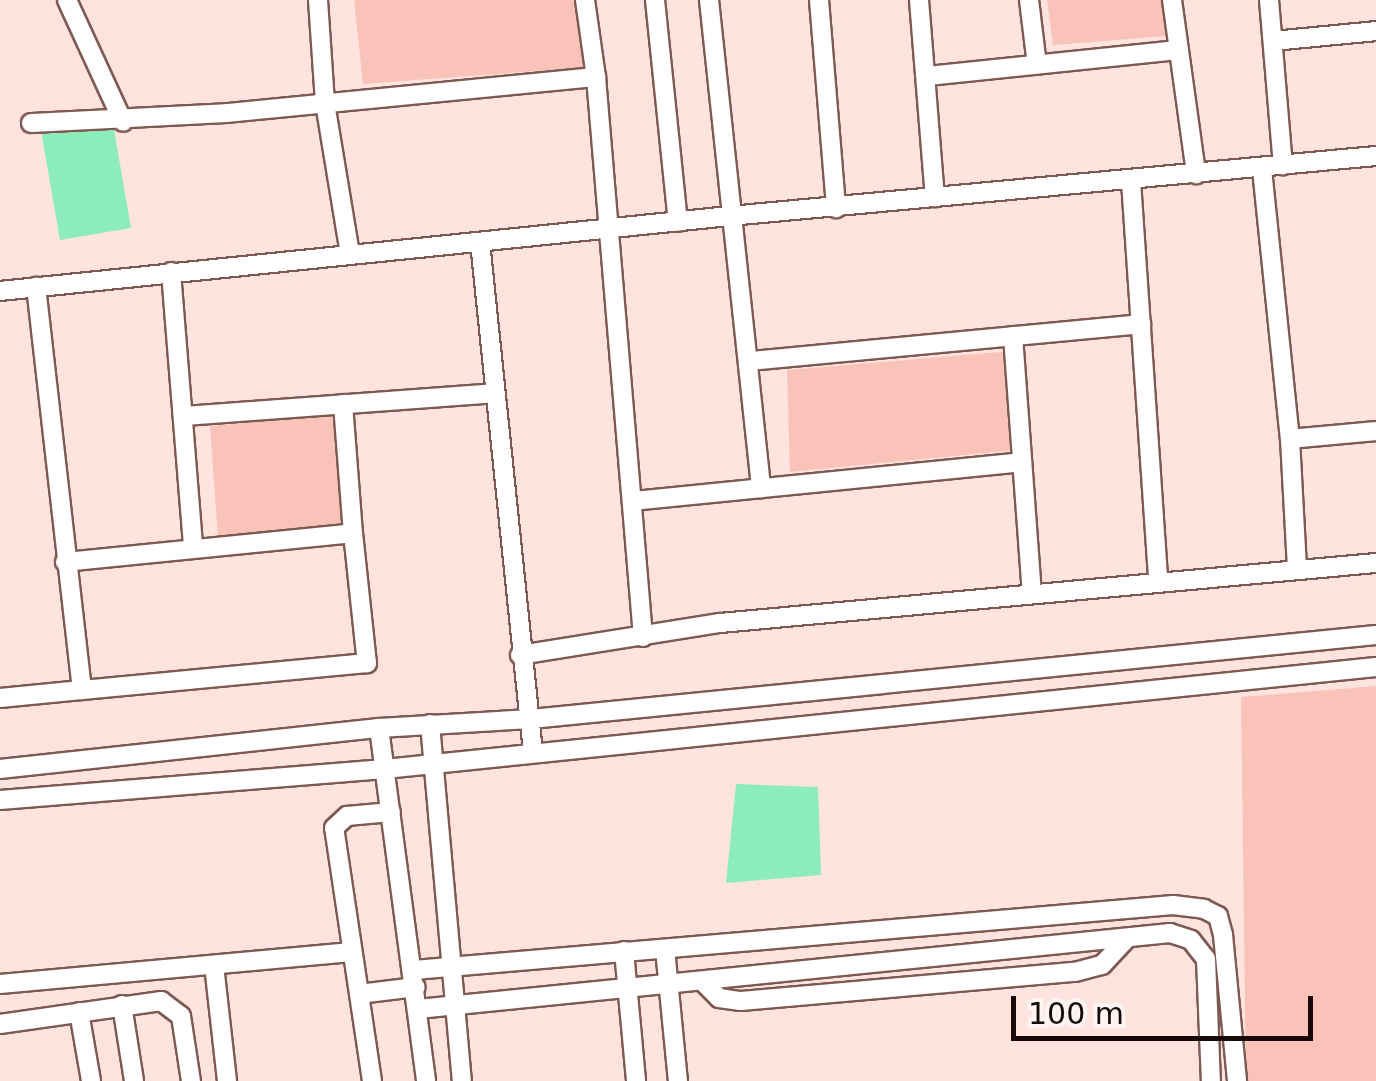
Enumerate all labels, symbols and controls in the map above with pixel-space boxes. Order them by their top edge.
scale bar [1016,976,1318,1038]
text: 100 m [1028,996,1124,1031]

